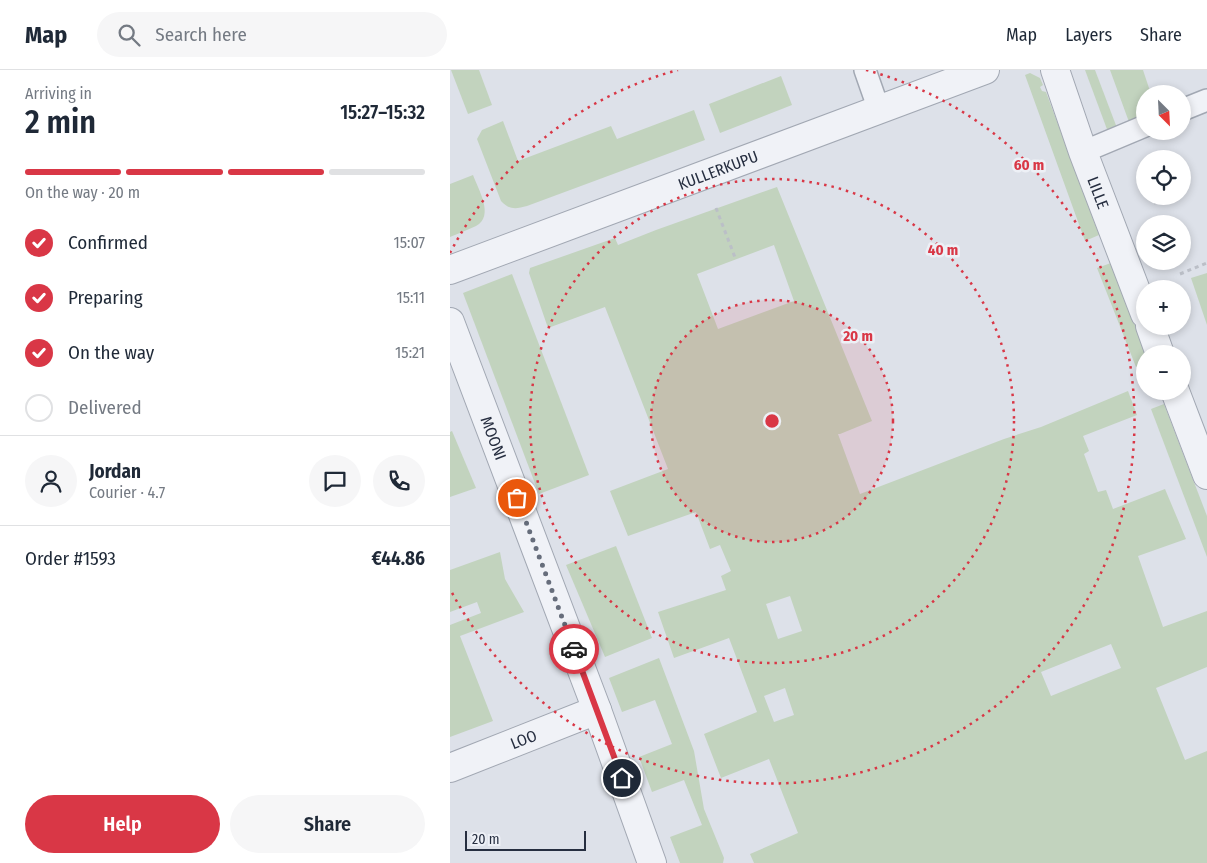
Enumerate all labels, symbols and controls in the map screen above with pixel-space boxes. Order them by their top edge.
search box [97,12,447,57]
text: Map [25,21,67,49]
icon: search [115,21,143,49]
text: Search here [155,23,247,46]
text: Map [1006,24,1037,46]
text: Layers [1065,24,1112,46]
text: Share [1140,24,1182,46]
text: Arriving in [25,84,92,103]
north arrow [1136,85,1191,140]
map controls [1136,85,1191,400]
text: 15:27–15:32 [340,101,425,124]
text: 2 min [25,103,96,141]
street label: KULLERKUPU [675,146,760,193]
button: locate [1136,150,1191,205]
text: 60 m [1014,156,1044,174]
street label: LILLE [1084,174,1113,211]
text: On the way · 20 m [25,183,140,202]
button: layers [1136,215,1191,270]
icon: check [25,229,53,257]
text: Confirmed [68,231,148,254]
text: 15:07 [393,233,425,252]
text: 40 m [928,241,958,259]
button: + [1136,280,1191,335]
icon: check [25,284,53,312]
text: Preparing [68,286,143,309]
text: 15:11 [396,288,425,307]
text: 20 m [842,327,873,345]
icon: check [25,339,53,367]
text: On the way [68,341,154,364]
text: 15:21 [395,343,425,362]
button: − [1136,345,1191,400]
text: Delivered [68,396,142,419]
centre of rings [763,412,781,430]
street label: MOONI [477,413,511,462]
button: person [25,455,77,507]
button: chat [309,455,361,507]
button: phone [373,455,425,507]
text: Jordan [89,460,141,483]
pin [496,477,538,519]
text: Courier · 4.7 [89,483,165,502]
icon: bag [503,484,531,512]
text: Order #1593 [25,547,116,570]
text: €44.86 [372,547,425,570]
courier [549,624,599,674]
icon: car [560,635,588,663]
street label: LOO [508,725,539,753]
pin [601,757,643,799]
icon: home [608,764,636,792]
button: Help [25,795,220,853]
button: Share [230,795,425,853]
scale bar [465,828,586,851]
text: 20 m [472,831,500,848]

